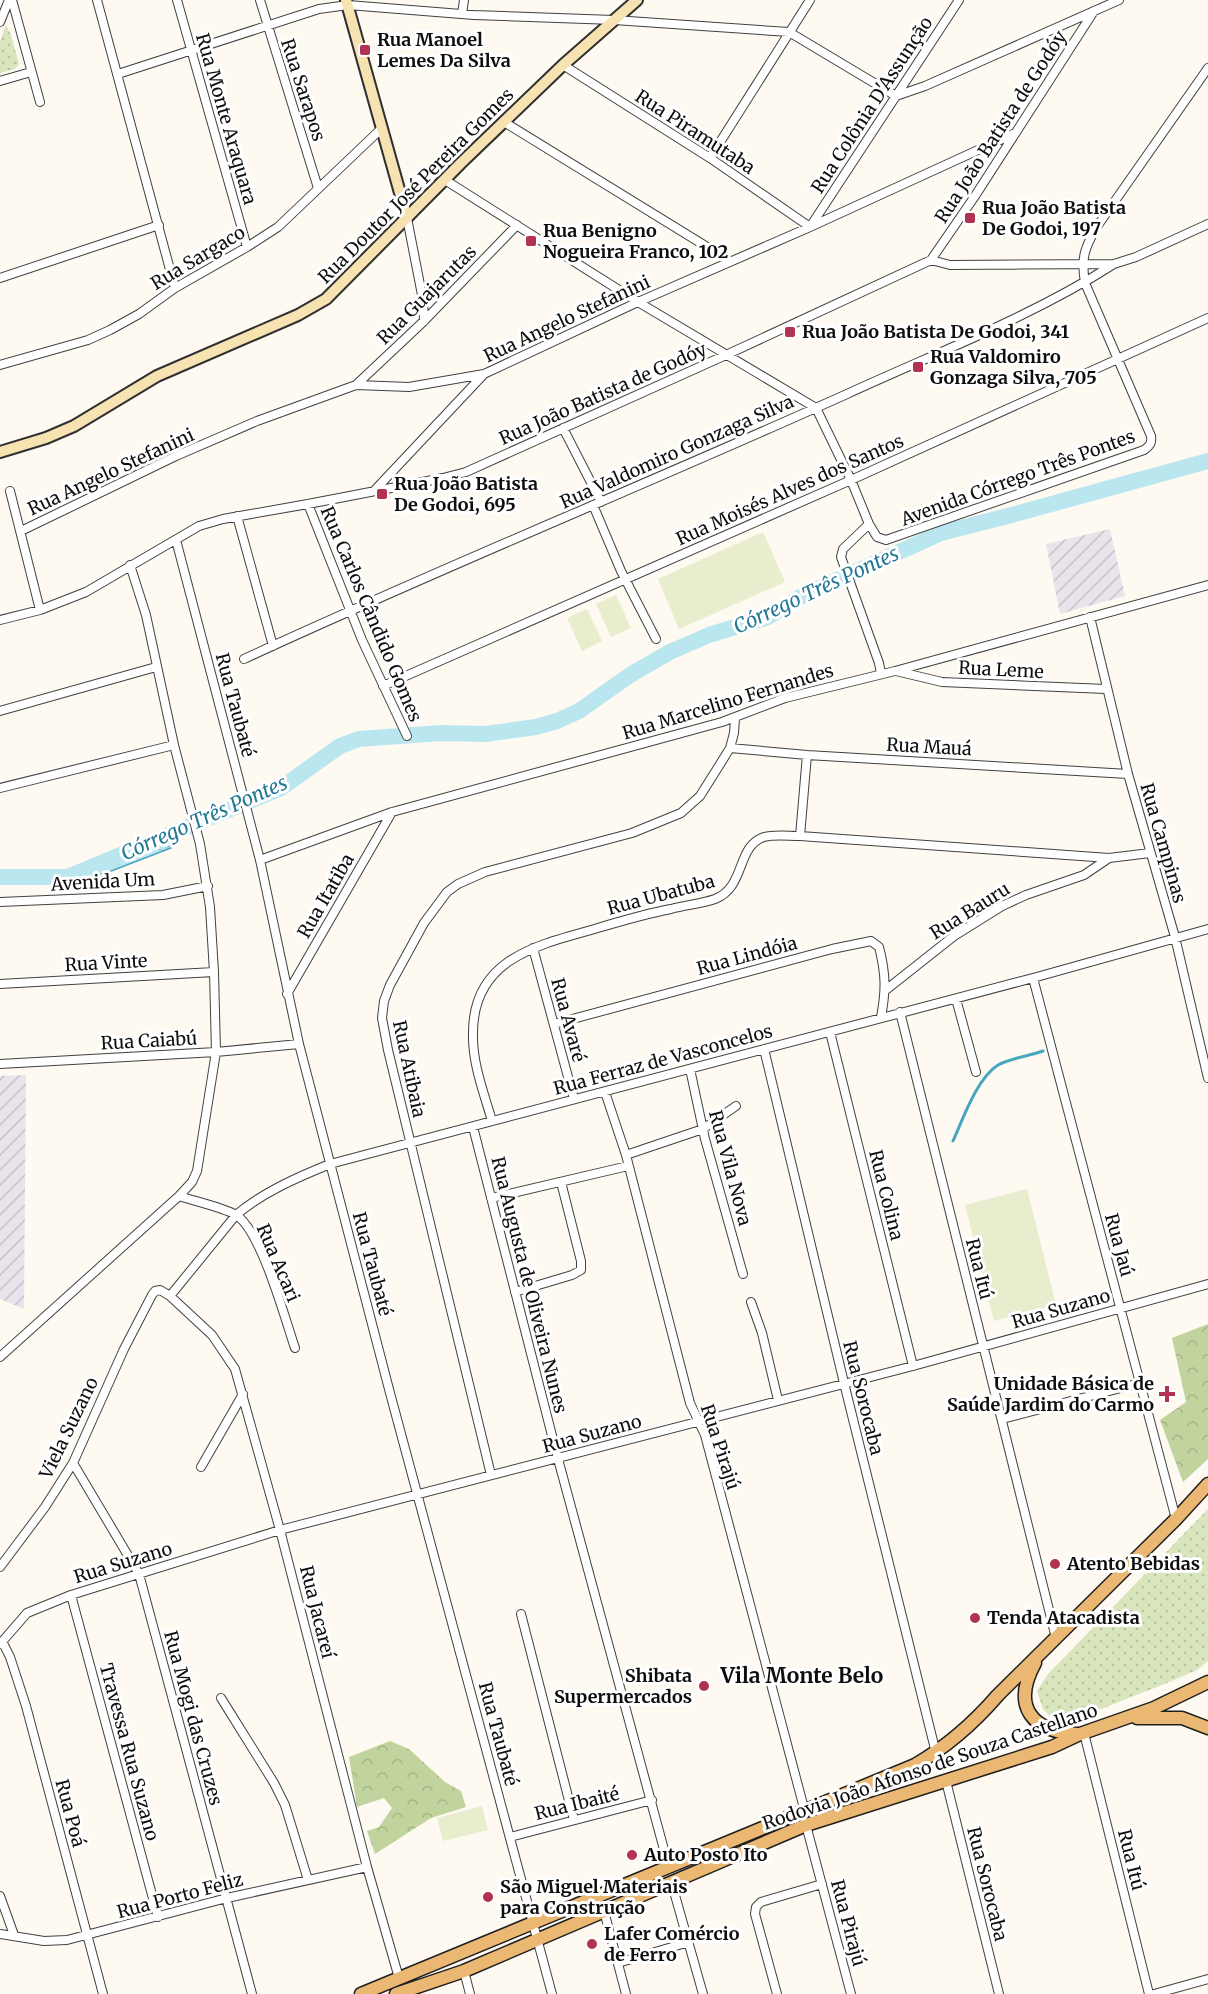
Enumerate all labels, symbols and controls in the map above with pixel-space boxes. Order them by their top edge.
street label: Rua Colônia D'Assunção [806,12,937,197]
street label: Rua João Batista de Godóy [930,26,1072,227]
place label: Rua Manoel Lemes Da Silva [377,28,511,72]
street label: Rua Monte Araquara [191,31,262,208]
street label: Rua Sarapos [276,36,331,144]
marker: Rua Manoel Lemes Da Silva [358,43,372,57]
street label: Rua Doutor José Pereira Gomes [313,83,518,288]
street label: Rua Piramutaba [631,84,760,179]
place label: Rua João Batista De Godoi, 197 [982,196,1126,240]
marker: Rua João Batista De Godoi, 197 [963,211,977,225]
place label: Rua Benigno Nogueira Franco, 102 [543,219,728,263]
street label: Rua Sargaco [146,220,249,295]
marker: Rua Benigno Nogueira Franco, 102 [524,234,538,248]
street label: Rua Guajarutas [372,240,481,349]
street label: Rua Angelo Stefanini [480,270,654,367]
place label: Rua João Batista De Godoi, 341 [802,320,1069,343]
marker: Rua João Batista De Godoi, 341 [783,325,797,339]
street label: Rua João Batista de Godóy [496,337,711,450]
place label: Rua Valdomiro Gonzaga Silva, 705 [930,345,1097,389]
marker: Rua Valdomiro Gonzaga Silva, 705 [911,360,925,374]
street label: Rua Valdomiro Gonzaga Silva [556,389,797,514]
street label: Rua Angelo Stefanini [24,423,198,520]
street label: Avenida Córrego Três Pontes [897,424,1138,531]
street label: Rua Moisés Alves dos Santos [672,429,907,550]
place label: Rua João Batista De Godoi, 695 [394,472,538,516]
marker: Rua João Batista De Godoi, 695 [375,487,389,501]
street label: Rua Carlos Cândido Gomes [316,503,427,725]
water label: Córrego Três Pontes [729,540,902,639]
street label: Rua Taubaté [211,650,260,759]
street label: Rua Leme [958,656,1044,683]
street label: Rua Marcelino Fernandes [619,658,836,745]
street label: Rua Mauá [886,733,973,760]
water label: Córrego Três Pontes [117,770,291,865]
street label: Rua Campinas [1135,780,1192,906]
street label: Rua Itatiba [292,849,359,942]
street label: Avenida Um [49,867,156,896]
street label: Rua Ubatuba [605,869,717,920]
street label: Rua Bauru [925,877,1014,944]
street label: Rua Lindóia [694,931,800,980]
street label: Rua Vinte [64,949,148,976]
street label: Rua Avaré [546,975,591,1064]
street label: Rua Atibaia [388,1018,431,1120]
street label: Rua Ferraz de Vasconcelos [551,1019,775,1100]
street label: Rua Caiabú [100,1026,198,1055]
street label: Rua Vila Nova [704,1108,757,1228]
street label: Rua Colina [864,1147,909,1243]
street label: Rua Augusta de Oliveira Nunes [486,1154,573,1416]
street label: Rua Taubaté [348,1209,397,1318]
street label: Rua Jaú [1100,1211,1139,1279]
street label: Rua Acari [252,1220,305,1306]
street label: Rua Itú [961,1236,998,1302]
street label: Rua Suzano [1009,1283,1113,1334]
street label: Rua Sorocaba [838,1339,889,1458]
place label: Unidade Básica de Saúde Jardim do Carmo [947,1372,1154,1416]
street label: Viela Suzano [34,1373,103,1483]
marker: Unidade Básica de Saúde Jardim do Carmo [1158,1385,1176,1403]
street label: Rua Pirajú [696,1401,745,1493]
street label: Rua Suzano [540,1409,644,1458]
street label: Rua Suzano [71,1537,175,1588]
place label: Atento Bebidas [1066,1552,1200,1575]
marker: Atento Bebidas [1048,1557,1062,1571]
street label: Rua Jacareí [295,1563,340,1662]
place label: Tenda Atacadista [987,1606,1140,1629]
marker: Tenda Atacadista [968,1611,982,1625]
street label: Rua Mogi das Cruzes [159,1628,228,1808]
street label: Travessa Rua Suzano [95,1661,164,1843]
district label: Vila Monte Belo [720,1662,883,1689]
place label: Shibata Supermercados [554,1664,692,1708]
street label: Rua Taubaté [474,1679,523,1788]
marker: Shibata Supermercados [697,1679,711,1693]
street label: Rodovia João Afonso de Souza Castellano [759,1698,1100,1835]
street label: Rua Poá [50,1776,91,1850]
street label: Rua Ibaité [532,1782,622,1825]
street label: Rua Sorocaba [962,1825,1013,1944]
street label: Rua Itú [1113,1827,1150,1893]
place label: Auto Posto Ito [643,1843,768,1866]
marker: Auto Posto Ito [625,1848,639,1862]
street label: Rua Porto Feliz [114,1868,246,1923]
place label: São Miguel Materiais para Construção [500,1875,688,1919]
street label: Rua Pirajú [826,1877,871,1969]
marker: São Miguel Materiais para Construção [481,1890,495,1904]
place label: Lafer Comércio de Ferro [604,1922,740,1966]
marker: Lafer Comércio de Ferro [585,1937,599,1951]

